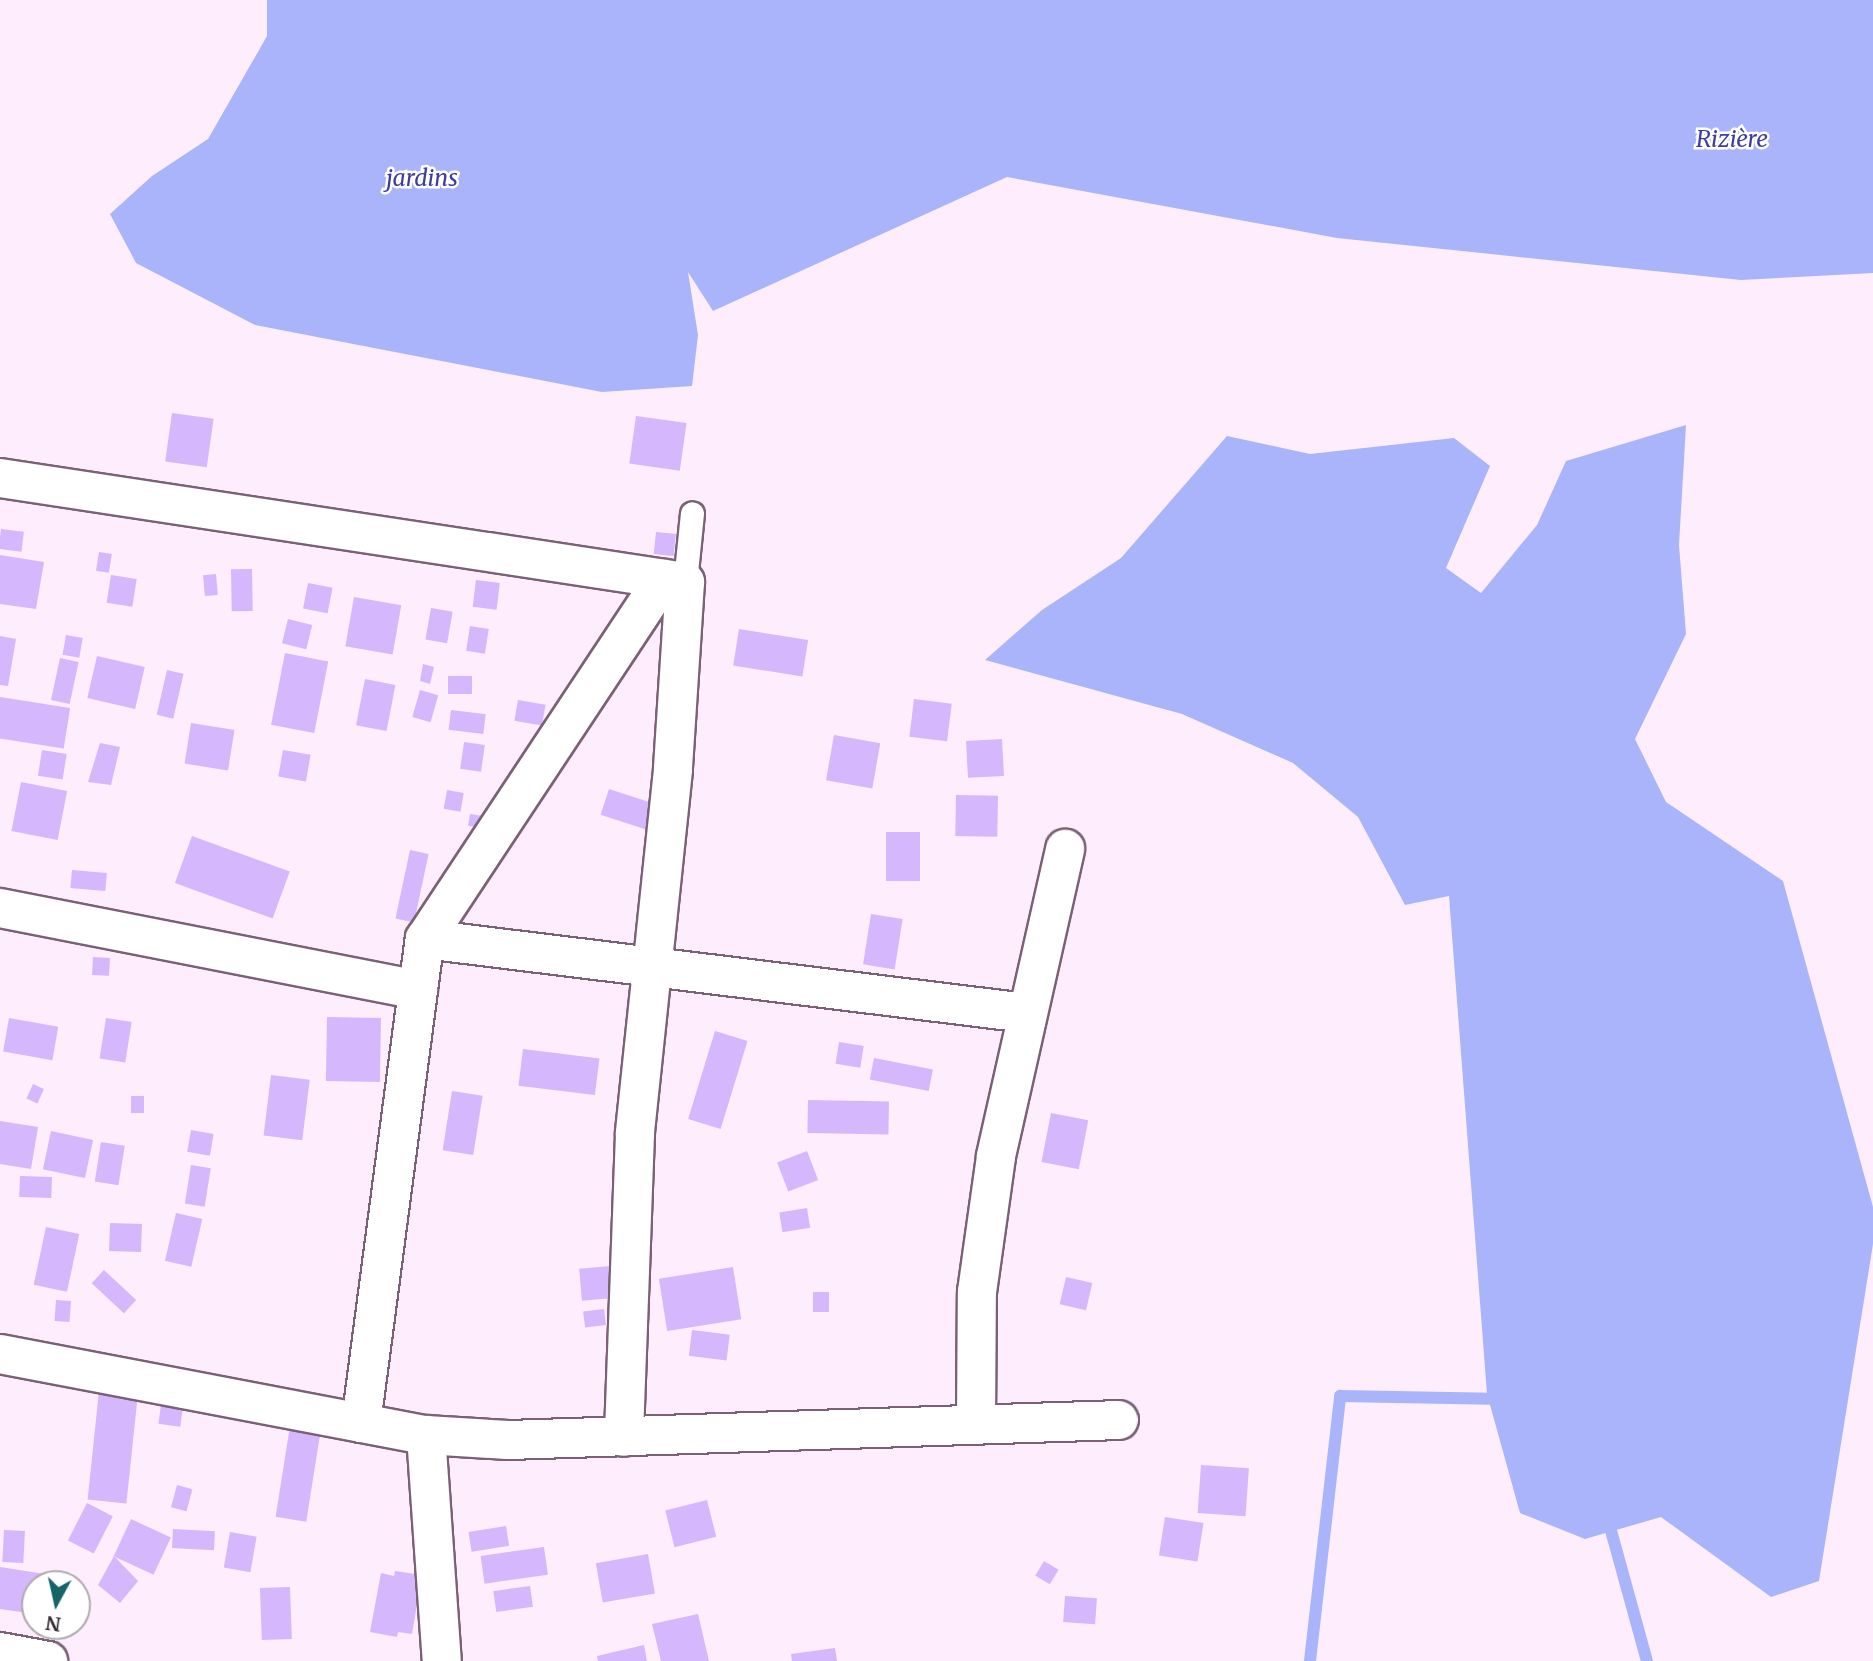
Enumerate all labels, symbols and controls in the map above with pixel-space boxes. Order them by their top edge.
water label: Rizière [1696,125,1768,153]
water label: jardins [386,164,458,192]
north arrow [21,1570,91,1640]
text: N [44,1611,62,1637]

